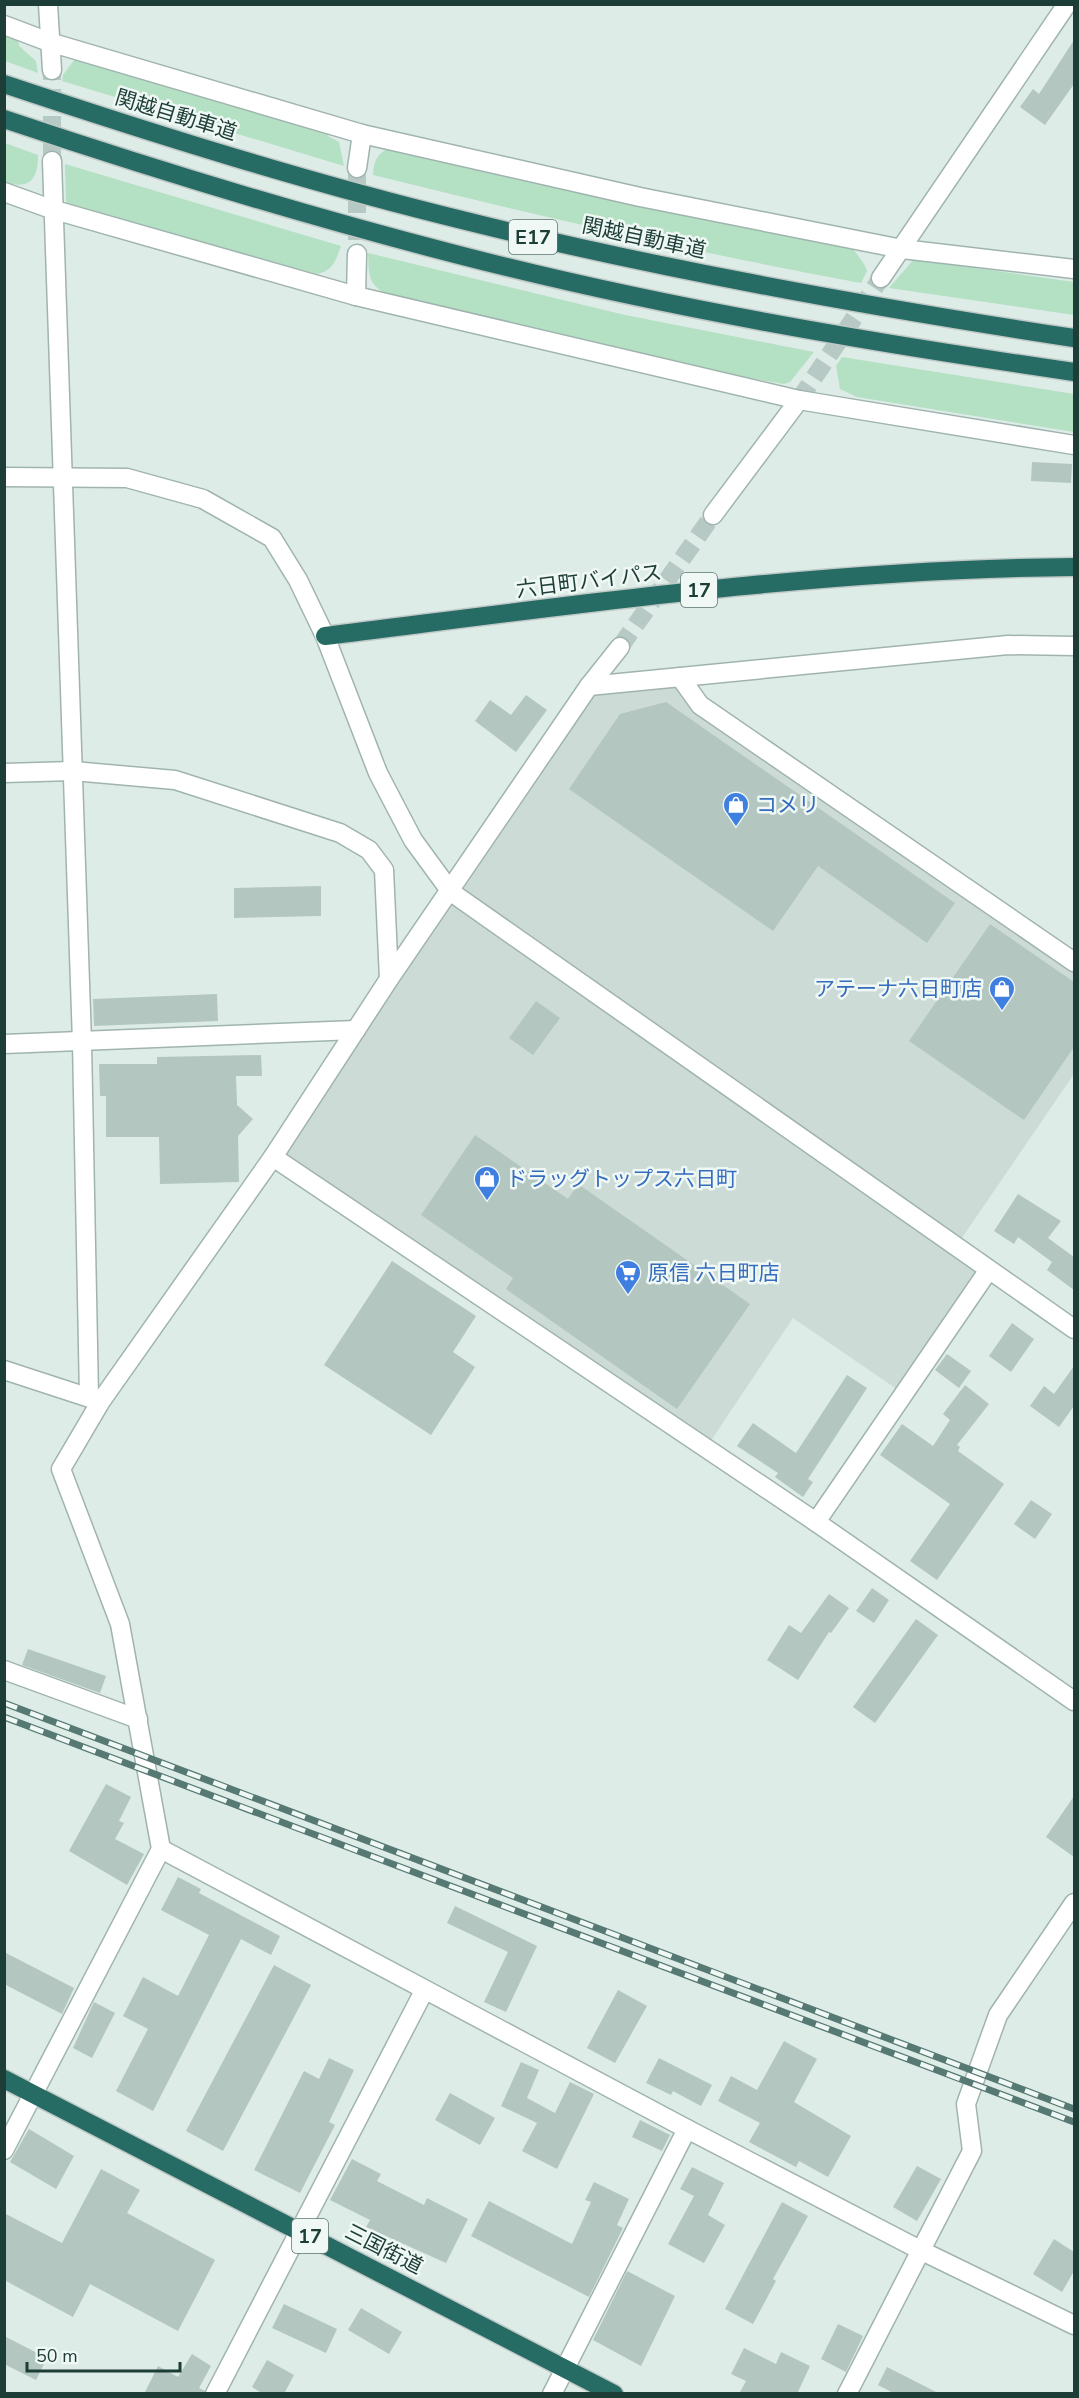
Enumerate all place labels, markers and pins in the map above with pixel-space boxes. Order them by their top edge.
shop icon: コメリ [721,790,751,828]
place label: コメリ [756,791,819,819]
shop icon: アテーナ六日町店 [987,974,1017,1012]
place label: アテーナ六日町店 [814,975,982,1003]
shop icon: ドラッグトップス六日町 [472,1164,502,1202]
place label: ドラッグトップス六日町 [506,1165,737,1193]
supermarket icon: 原信 六日町店 [613,1258,643,1296]
place label: 原信 六日町店 [648,1259,779,1287]

